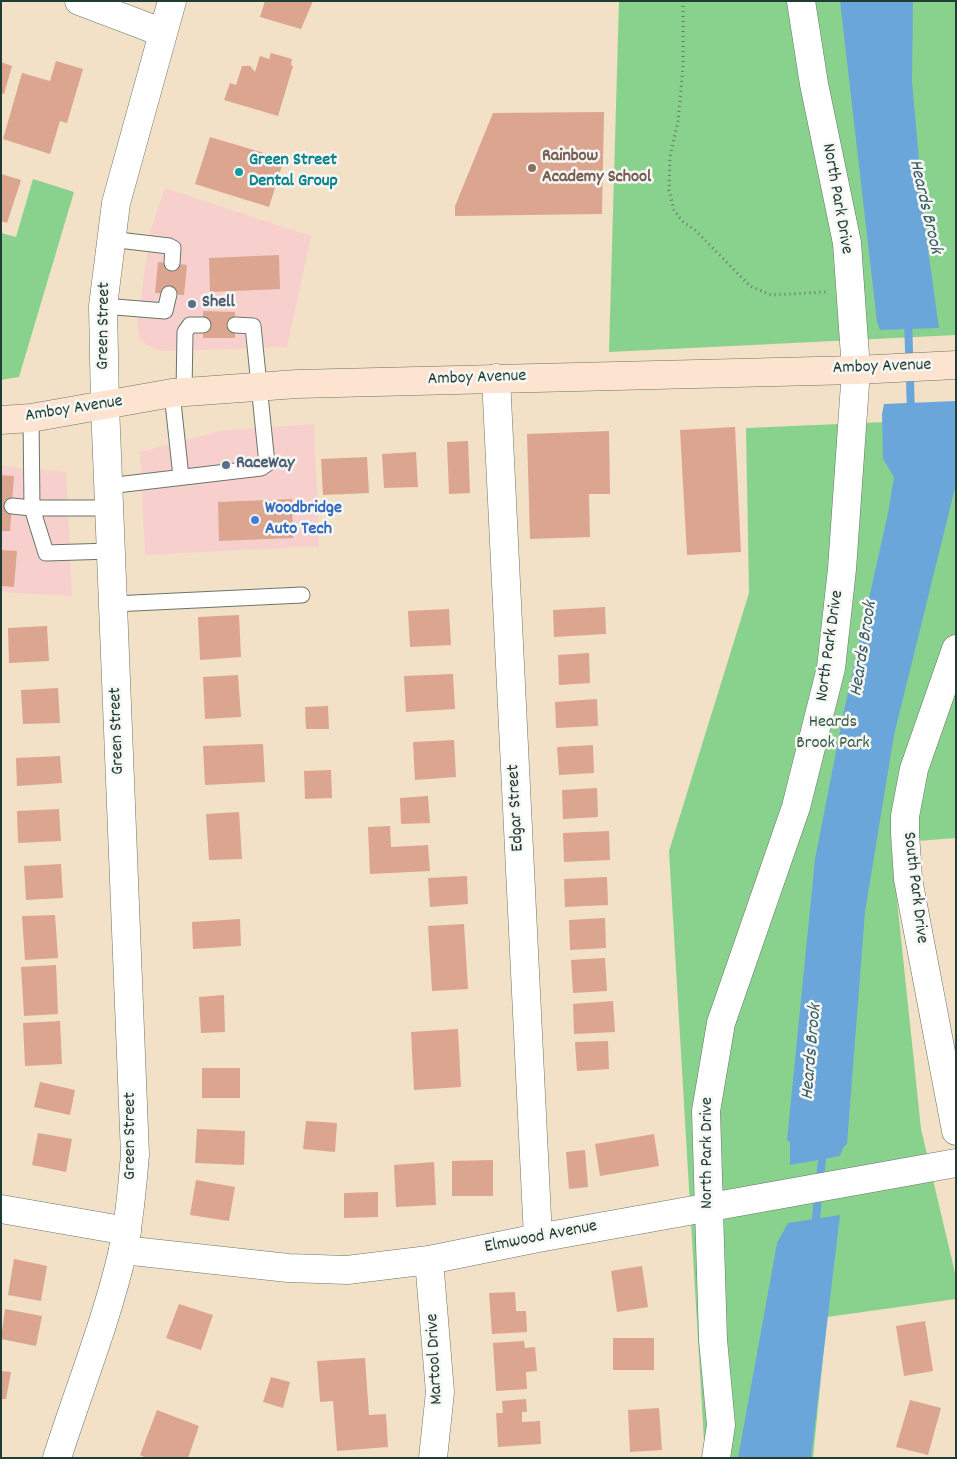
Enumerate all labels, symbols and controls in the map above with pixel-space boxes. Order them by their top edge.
street label: North Park Drive [816,142,856,256]
place label: Rainbow Academy School [542,147,651,190]
place label: Green Street Dental Group [249,151,338,193]
water label: Heards Brook [902,158,946,256]
marker: Rainbow Academy School [526,162,538,174]
marker: Green Street Dental Group [233,166,245,178]
street label: Green Street [93,282,117,370]
place label: Shell [202,293,235,315]
marker: Shell [186,298,198,310]
street label: Amboy Avenue [832,355,932,381]
street label: Amboy Avenue [427,366,527,392]
street label: Amboy Avenue [24,392,124,428]
place label: RaceWay [236,454,294,476]
marker: RaceWay [220,459,232,471]
place label: Woodbridge Auto Tech [265,499,342,542]
marker: Woodbridge Auto Tech [249,514,261,526]
street label: North Park Drive [813,589,849,703]
water label: Heards Brook [846,600,884,698]
street label: Green Street [106,687,130,775]
park label: Heards Brook Park [796,713,870,756]
street label: Edgar Street [504,764,530,852]
street label: South Park Drive [896,831,932,945]
water label: Heards Brook [797,1003,829,1101]
street label: Green Street [121,1092,143,1180]
street label: North Park Drive [698,1097,720,1209]
street label: Elmwood Avenue [483,1216,599,1260]
street label: Martool Drive [423,1313,449,1405]

